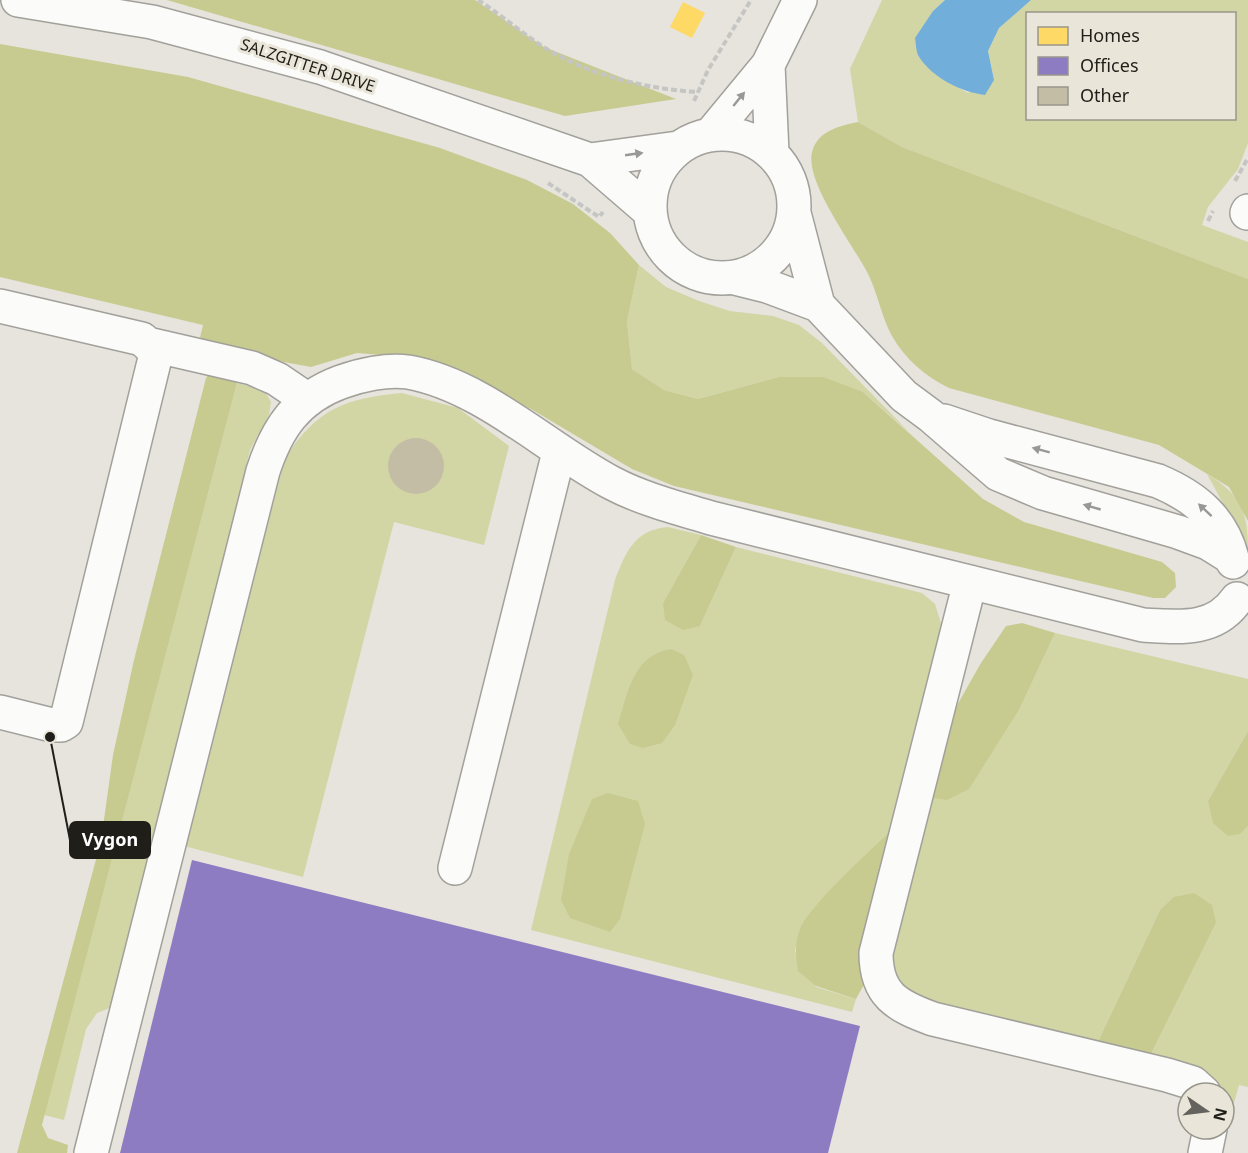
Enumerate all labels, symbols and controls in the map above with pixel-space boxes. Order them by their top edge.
legend [1026,12,1236,120]
text: Homes [1080,23,1140,47]
street label: SALZGITTER DRIVE [238,33,378,97]
text: Offices [1080,53,1139,77]
text: Other [1080,83,1130,107]
one-way arrow [733,91,746,107]
one-way arrow [625,149,644,158]
one-way arrow [1032,444,1050,454]
one-way arrow [1083,502,1101,511]
one-way arrow [1198,504,1213,517]
callout: Vygon [70,822,150,858]
text: Vygon [82,827,138,851]
north arrow [1176,1081,1236,1141]
text: N [1208,1106,1233,1124]

